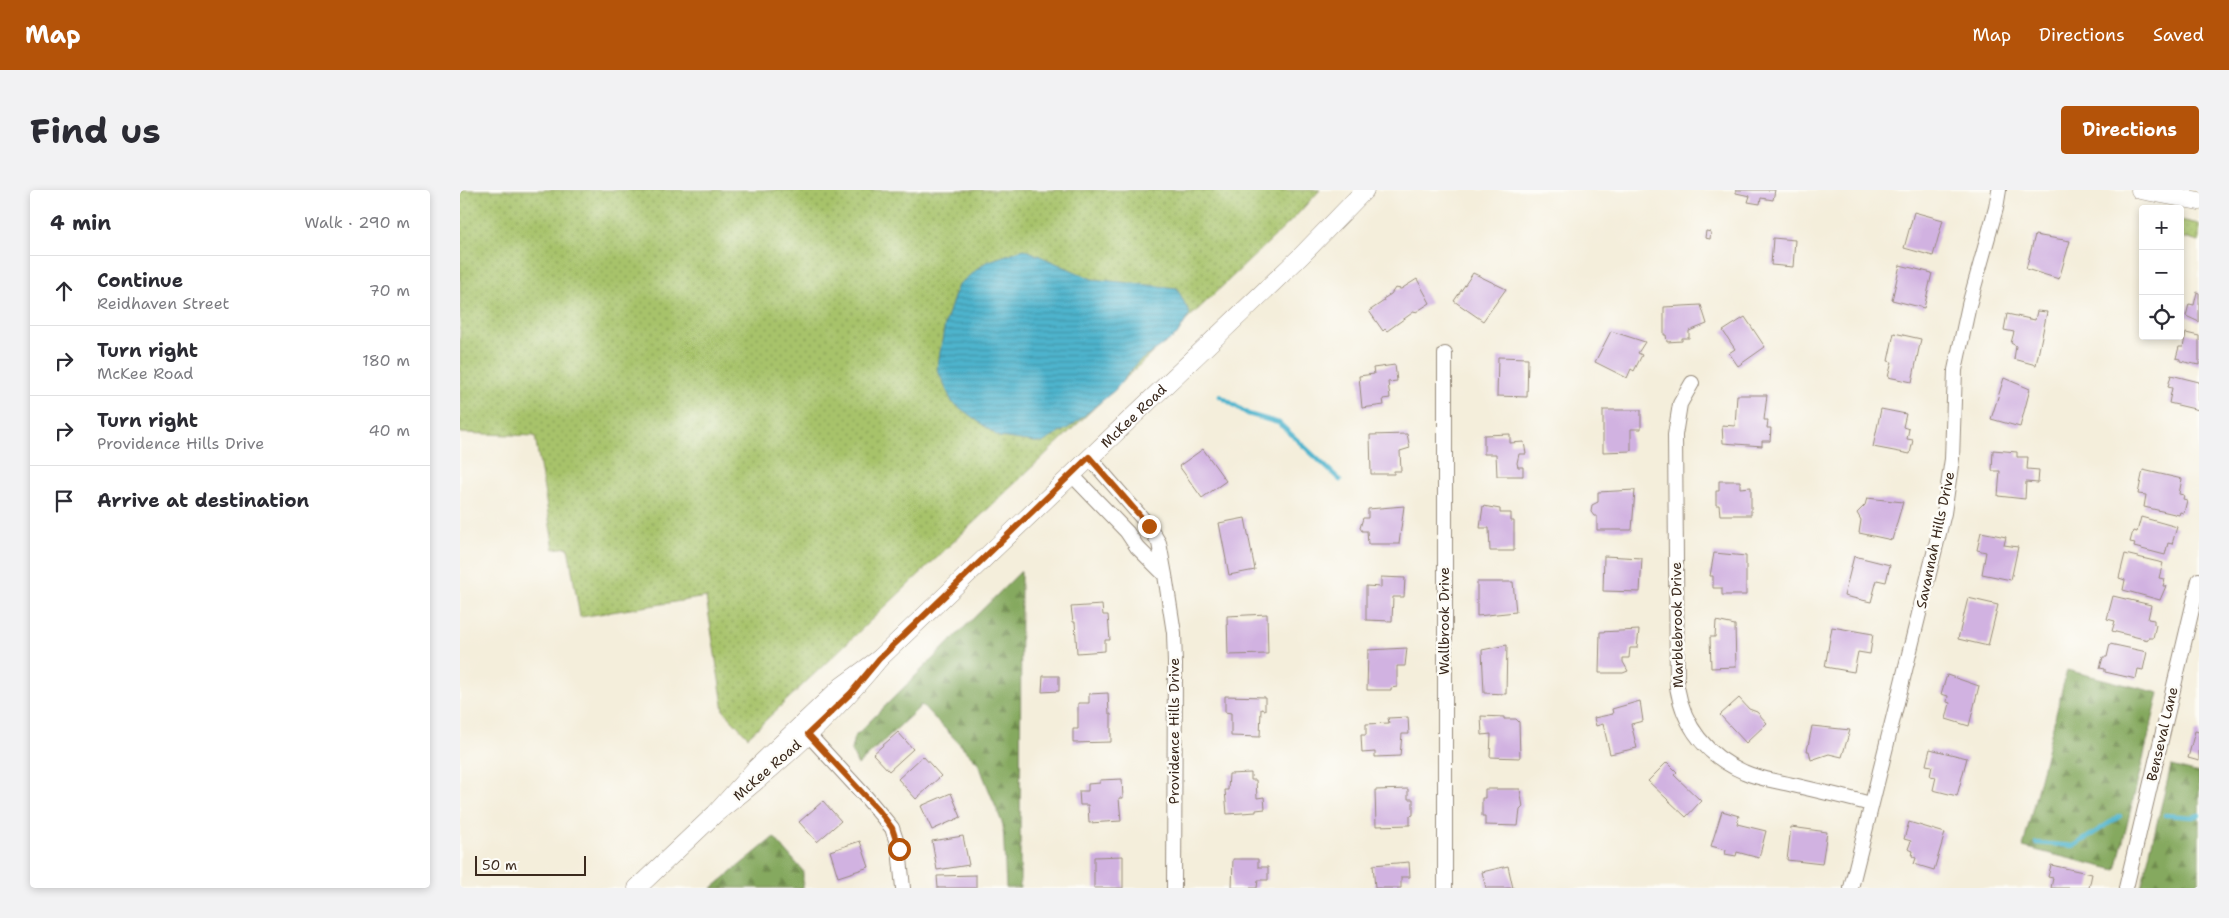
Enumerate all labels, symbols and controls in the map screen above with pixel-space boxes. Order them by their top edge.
text: Map [25,19,81,51]
text: Map [1973,23,2011,47]
text: Directions [2039,23,2125,47]
text: Saved [2153,23,2204,47]
button: Directions [2061,106,2199,154]
text: Find us [30,107,161,154]
map controls [2139,205,2184,340]
button: + [2139,205,2184,250]
text: 4 min [50,209,111,237]
text: Walk · 290 m [304,212,410,233]
button: − [2139,250,2184,295]
text: Continue [97,268,183,293]
icon: ahead [50,277,78,305]
text: 70 m [369,280,410,301]
text: Reidhaven Street [97,293,230,314]
button: locate [2139,295,2184,340]
text: Turn right [97,338,198,363]
icon: right [50,347,78,375]
text: 180 m [362,350,410,371]
text: McKee Road [97,363,193,384]
street label: McKee Road [1097,380,1170,452]
text: Turn right [97,408,198,433]
icon: right [50,417,78,445]
text: 40 m [368,420,410,441]
text: Providence Hills Drive [97,433,264,454]
street label: Savannah Hills Drive [1912,470,1958,610]
icon: arrive [50,487,78,515]
text: Arrive at destination [97,488,309,513]
route end [1138,515,1161,538]
street label: Marblebrook Drive [1667,562,1687,688]
street label: Wallbrook Drive [1435,567,1453,675]
street label: Providence Hills Drive [1165,658,1183,804]
street label: Benseval Lane [2142,685,2182,783]
street label: McKee Road [729,735,805,804]
route start [888,838,911,861]
scale bar [475,853,586,876]
text: 50 m [482,856,517,874]

